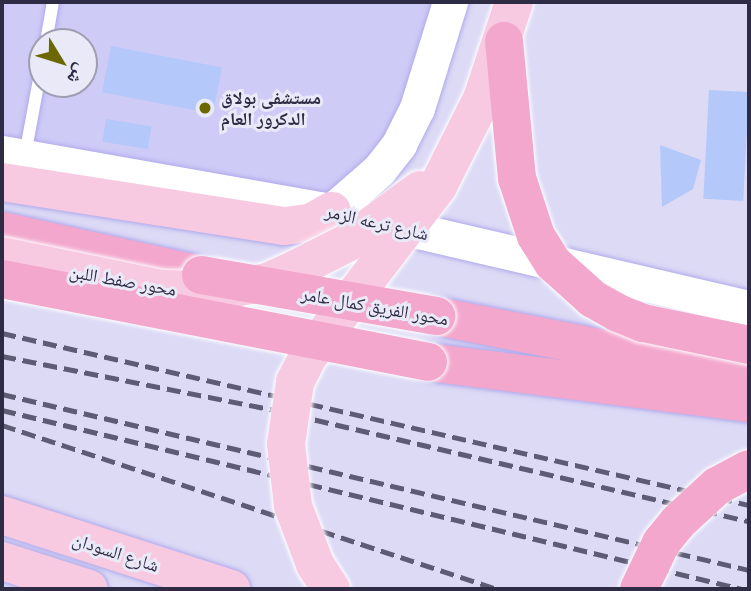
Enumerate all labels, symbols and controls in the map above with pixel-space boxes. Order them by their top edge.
north arrow [28,28,98,98]
text: ش [62,59,94,91]
place label: مستشفى بولاق الدكرور العام [221,87,321,130]
marker: مستشفى بولاق الدكرور العام [195,98,215,118]
street label: شارع ترعه الزمر [323,200,431,244]
street label: محور صفط اللبن [68,260,178,300]
street label: محور الفريق كمال عامر [300,282,450,330]
street label: شارع السودان [70,528,162,576]

